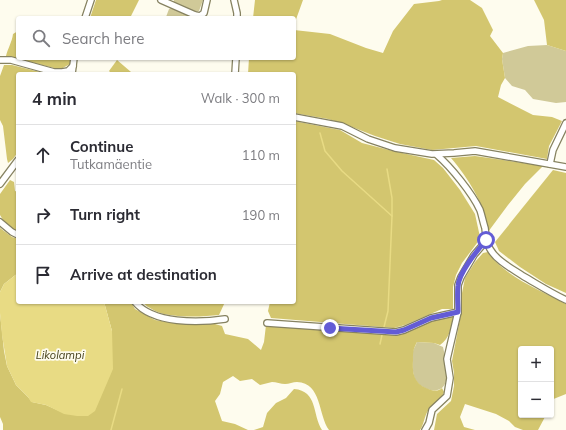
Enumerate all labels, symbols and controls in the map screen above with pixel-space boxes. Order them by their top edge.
search box [16,16,296,60]
icon: search [30,27,52,49]
text: Search here [62,29,144,48]
text: 4 min [32,88,77,109]
text: Walk · 300 m [201,90,280,106]
text: Continue [70,137,133,156]
icon: ahead [32,144,54,166]
text: 110 m [242,147,280,163]
text: Tutkamäentie [70,156,152,172]
icon: right [32,204,54,226]
text: Turn right [70,205,140,224]
text: 190 m [242,207,280,223]
route start [477,231,495,249]
icon: arrive [32,264,54,286]
text: Arrive at destination [70,265,217,284]
route end [321,319,339,337]
map controls [518,346,554,418]
button: + [518,346,554,382]
water label: Likolampi [36,348,85,362]
button: − [518,382,554,418]

